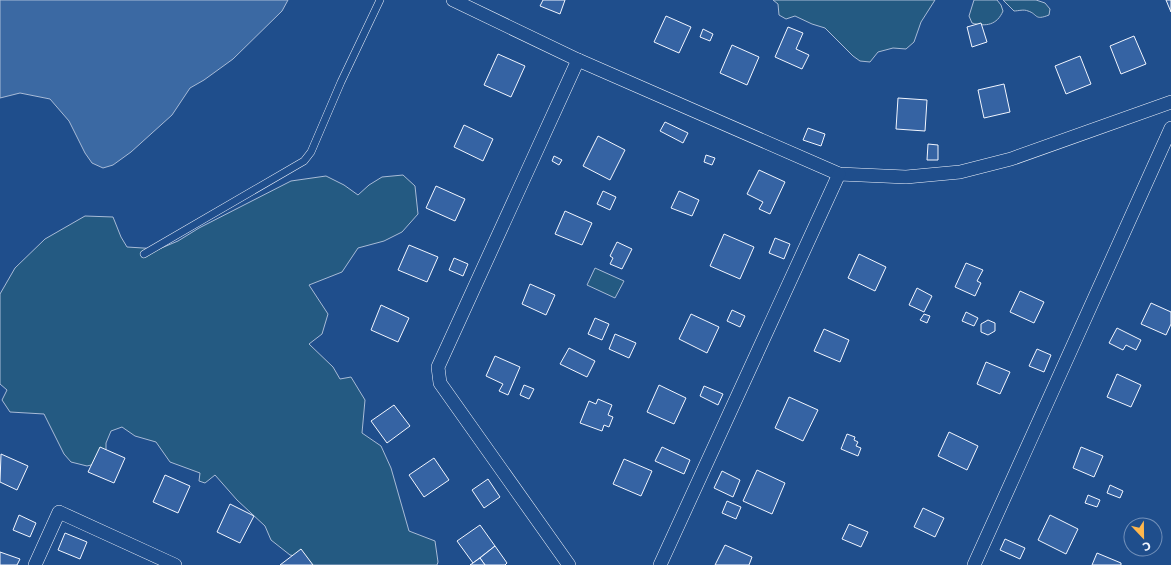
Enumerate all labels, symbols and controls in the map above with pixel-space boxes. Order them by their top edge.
north arrow [1123,517,1163,557]
text: С [1141,539,1153,554]

